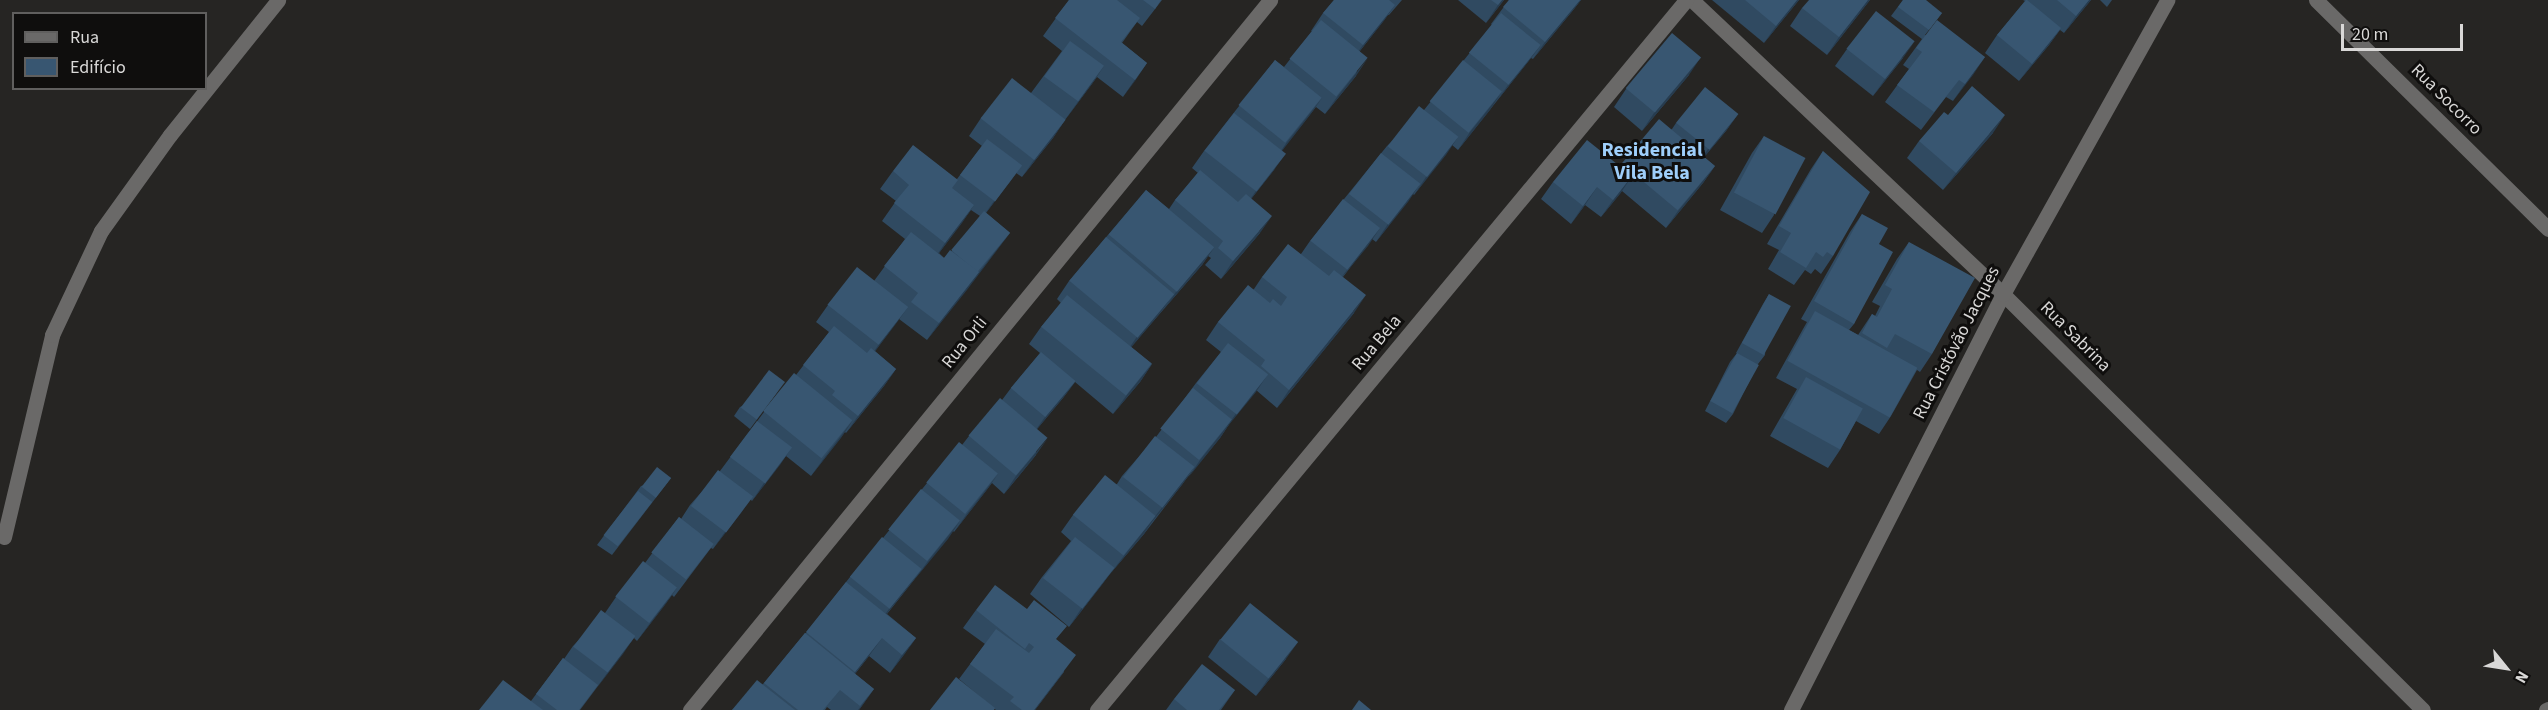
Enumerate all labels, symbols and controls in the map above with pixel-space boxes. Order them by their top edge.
legend [12,12,207,90]
scale bar [2344,12,2466,50]
text: 20 m [2352,22,2388,47]
text: Rua [70,25,99,50]
text: Edifício [70,55,126,80]
street label: Rua Socorro [2406,60,2486,140]
district label: Residencial Vila Bela [1601,139,1703,186]
street label: Rua Cristóvão Jacques [1909,263,2005,423]
street label: Rua Sabrina [2035,297,2115,377]
street label: Rua Bela [1348,311,1406,375]
street label: Rua Orli [938,313,992,373]
north arrow [2476,638,2536,698]
text: N [2509,667,2534,687]

